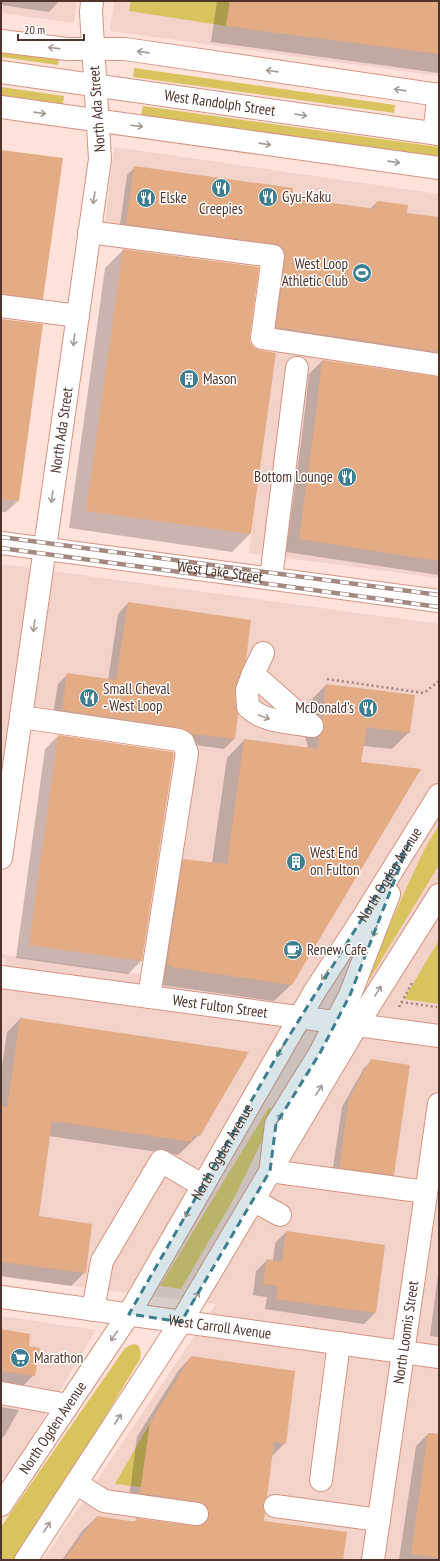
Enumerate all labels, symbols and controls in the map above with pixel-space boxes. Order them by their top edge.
scale bar [18,16,84,42]
text: 20 m [24,22,45,37]
one-way arrow [48,44,61,51]
one-way arrow [137,48,150,56]
street label: North Ada Street [84,65,109,153]
one-way arrow [266,67,279,75]
street label: West Randolph Street [163,85,277,120]
one-way arrow [394,86,407,94]
one-way arrow [33,109,46,117]
one-way arrow [294,111,307,118]
one-way arrow [130,122,143,130]
one-way arrow [259,140,272,148]
one-way arrow [387,158,400,165]
restaurant icon: Creepies [210,177,232,199]
restaurant icon: Gyu-Kaku [257,186,279,208]
restaurant icon: Elske [135,187,157,209]
place label: Gyu-Kaku [282,187,331,206]
place label: Elske [160,188,187,207]
one-way arrow [90,191,98,204]
place label: Creepies [199,199,243,218]
place label: West Loop Athletic Club [282,254,348,290]
sports icon: West Loop Athletic Club [351,262,373,284]
one-way arrow [70,334,78,347]
building icon: Mason [178,368,200,390]
place label: Mason [203,369,237,388]
street label: North Ada Street [46,386,77,474]
restaurant icon: Bottom Lounge [336,466,358,488]
place label: Bottom Lounge [254,467,333,486]
one-way arrow [48,490,56,503]
street label: West Lake Street [176,556,264,587]
one-way arrow [30,619,38,632]
place label: Small Cheval - West Loop [103,679,171,715]
restaurant icon: Small Cheval - West Loop [78,687,100,709]
restaurant icon: McDonald's [357,697,379,719]
place label: McDonald's [295,698,354,717]
one-way arrow [258,713,270,721]
street label: North Ogden Avenue [353,823,426,925]
place label: West End on Fulton [310,843,360,879]
building icon: West End on Fulton [285,851,307,873]
one-way arrow [370,925,378,937]
cafe icon: Renew Cafe [282,939,304,961]
place label: Renew Cafe [307,940,367,959]
one-way arrow [321,970,330,981]
one-way arrow [373,986,382,997]
street label: West Fulton Street [171,990,269,1022]
one-way arrow [276,1045,284,1057]
one-way arrow [314,1085,323,1096]
street label: North Ogden Avenue [187,1100,257,1203]
one-way arrow [275,1113,283,1125]
one-way arrow [183,1206,191,1218]
street label: North Loomis Street [389,1280,422,1385]
one-way arrow [192,1291,200,1303]
street label: West Carroll Avenue [168,1310,273,1343]
one-way arrow [110,1330,118,1341]
supermarket icon: Marathon [9,1347,31,1369]
place label: Marathon [34,1348,83,1367]
street label: North Ogden Avenue [14,1377,90,1478]
one-way arrow [114,1413,122,1424]
one-way arrow [43,1522,51,1533]

